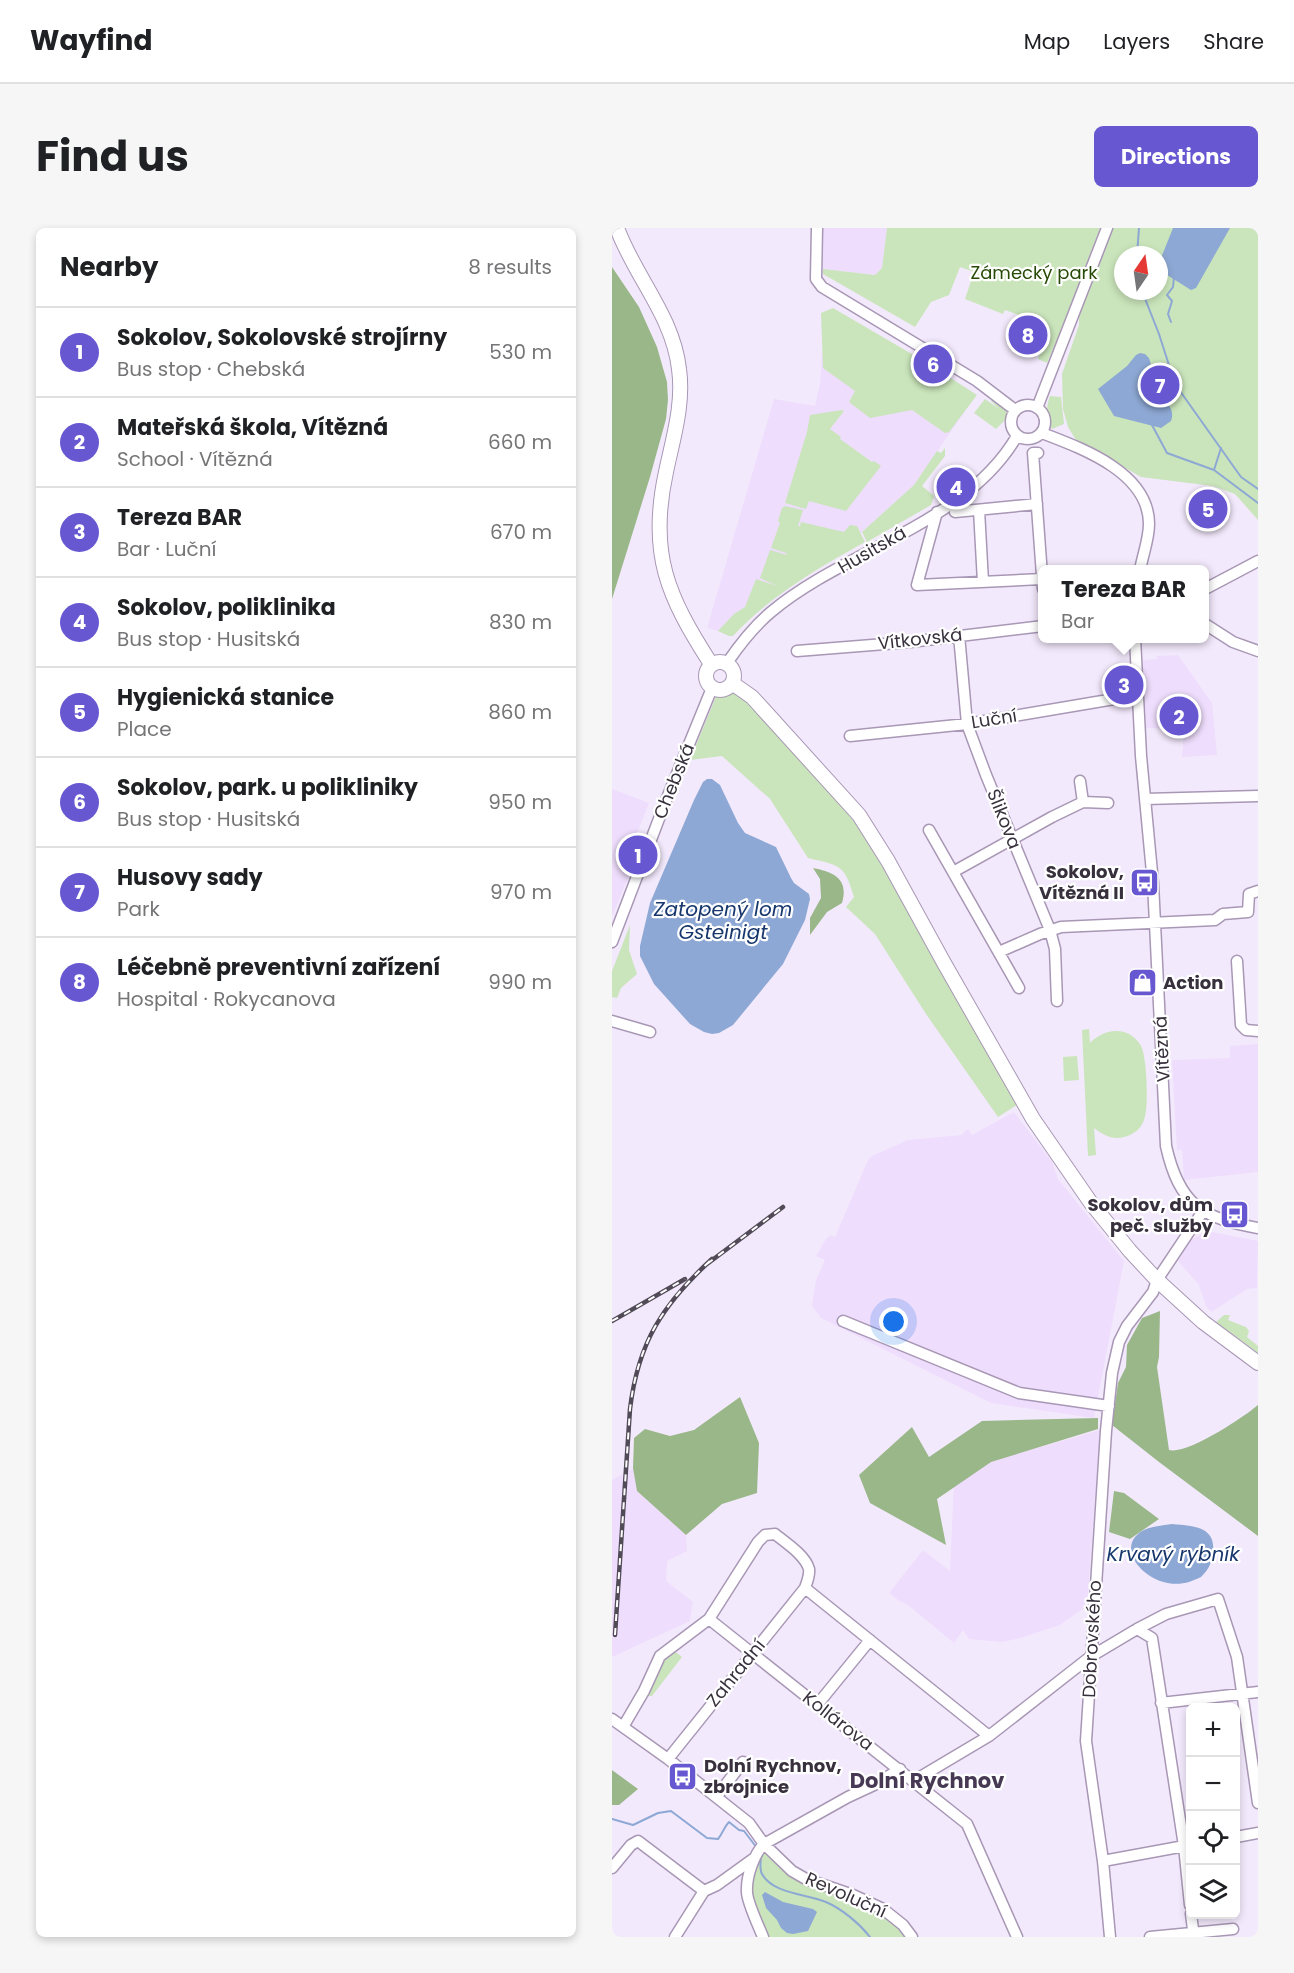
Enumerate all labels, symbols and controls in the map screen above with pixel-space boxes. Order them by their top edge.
text: Wayfind [30,21,152,60]
text: Map [1024,27,1070,56]
text: Layers [1103,27,1170,56]
text: Share [1203,27,1264,56]
button: Directions [1094,126,1258,187]
text: Find us [36,127,189,186]
north arrow [1114,246,1168,300]
text: Nearby [60,249,158,285]
text: 8 results [468,253,552,281]
park label: Zámecký park [970,260,1098,285]
pin: 8 [1008,312,1048,358]
text: Sokolov, Sokolovské strojírny [117,322,447,353]
text: 1 [76,338,83,366]
text: 530 m [489,338,552,366]
pin: 6 [914,342,952,386]
text: Bus stop · Chebská [117,355,305,383]
pin: 7 [1140,362,1180,408]
text: Mateřská škola, Vítězná [117,412,388,443]
text: 2 [74,428,85,456]
text: 660 m [488,428,552,456]
text: School · Vítězná [117,445,273,473]
pin: 4 [936,464,976,510]
pin: 5 [1188,486,1228,532]
text: Tereza BAR [117,502,242,533]
text: 3 [73,518,86,546]
text: 670 m [490,518,552,546]
street label: Husitská [833,520,911,579]
text: Bar · Luční [117,535,216,563]
popup [1038,565,1209,643]
text: Tereza BAR [1061,574,1186,605]
text: Sokolov, poliklinika [117,592,336,623]
text: Bar [1061,607,1094,635]
text: 4 [73,608,86,636]
text: 830 m [489,608,552,636]
street label: Vítkovská [876,622,963,655]
text: Bus stop · Husitská [117,625,300,653]
pin: 3 [1104,662,1144,708]
text: Hygienická stanice [117,682,334,713]
pin: 2 [1160,694,1198,738]
text: 5 [73,698,86,726]
text: 860 m [488,698,552,726]
street label: Luční [969,703,1019,734]
text: Place [117,715,172,743]
street label: Chebská [647,739,700,822]
text: Sokolov, park. u polikliniky [117,772,418,803]
street label: Šlikova [981,785,1028,852]
text: 6 [73,788,86,816]
text: 950 m [488,788,552,816]
text: Bus stop · Husitská [117,805,300,833]
pin: 1 [618,832,658,878]
place label: Sokolov, Vítězná II [1039,859,1124,905]
text: Husovy sady [117,862,263,893]
bus stop icon: Sokolov, Vítězná II [1129,866,1161,898]
text: 7 [74,878,85,906]
text: 970 m [490,878,552,906]
text: Park [117,895,160,923]
water label: Zatopený lom Gsteinigt [653,895,792,946]
text: Léčebně preventivní zařízení [117,952,440,983]
shop icon: Action [1126,967,1158,999]
text: 8 [73,968,86,996]
text: 990 m [488,968,552,996]
place label: Action [1163,970,1223,995]
text: Hospital · Rokycanova [117,985,336,1013]
street label: Vítězná [1147,1015,1176,1083]
place label: Sokolov, dům peč. služby [1087,1192,1214,1238]
bus stop icon: Sokolov, dům peč. služby [1218,1199,1250,1231]
your location [879,1307,908,1336]
water label: Krvavý rybník [1107,1540,1241,1568]
street label: Dobrovského [1076,1580,1107,1698]
street label: Zahradní [701,1634,771,1712]
street label: Kollárova [798,1685,879,1756]
map controls [1186,1703,1240,1919]
button: + [1186,1703,1240,1757]
place label: Dolní Rychnov, zbrojnice [704,1753,842,1799]
button: − [1186,1757,1240,1811]
bus stop icon: Dolní Rychnov, zbrojnice [667,1760,699,1792]
district label: Dolní Rychnov [850,1766,1004,1795]
button: locate [1186,1811,1240,1865]
button: layers [1186,1865,1240,1919]
street label: Revoluční [802,1866,891,1924]

